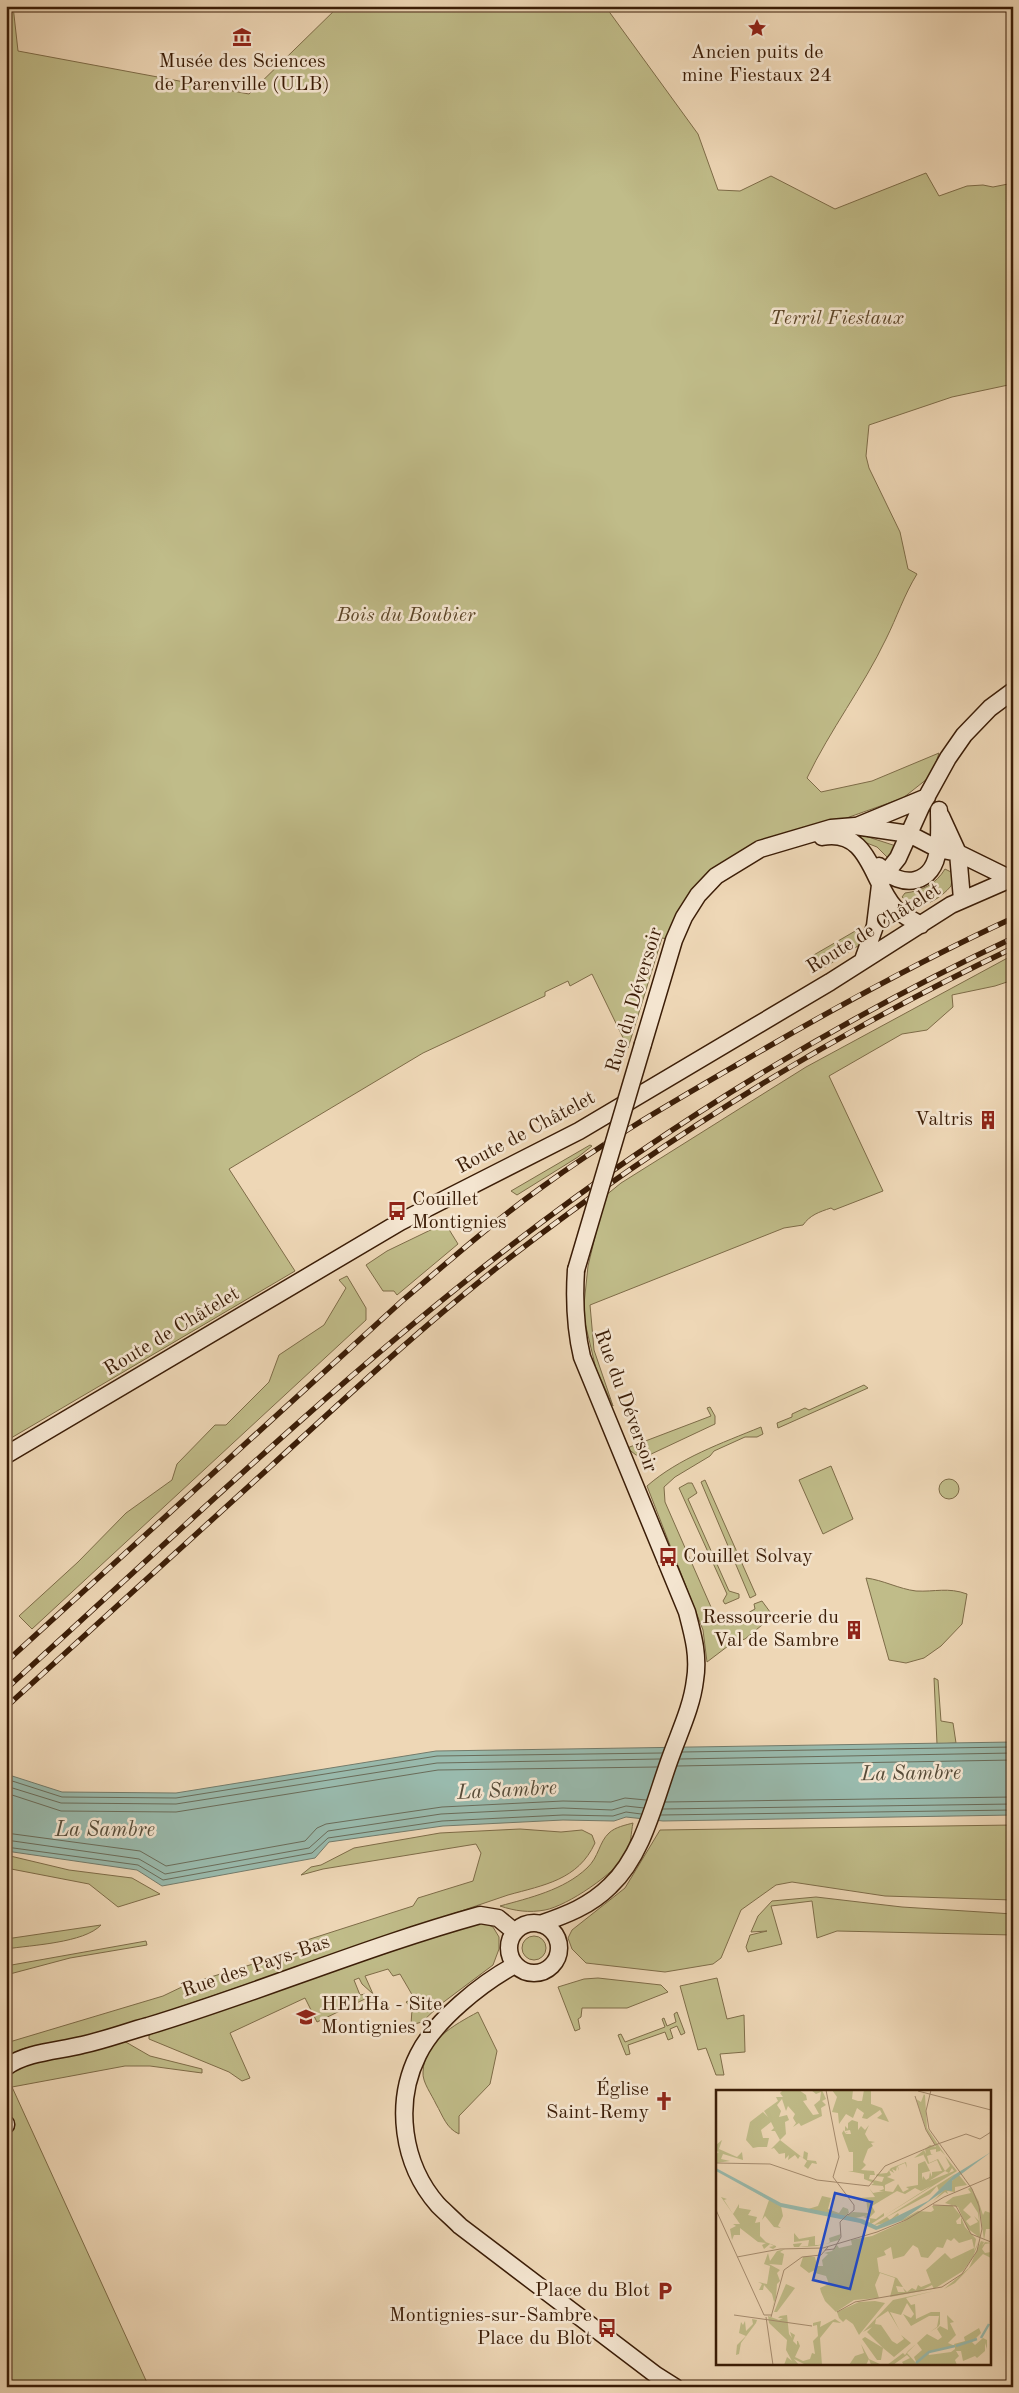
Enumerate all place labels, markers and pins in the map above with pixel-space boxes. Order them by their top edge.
place icon: Ancien puits de mine Fiestaux 24 [746,17,768,39]
museum icon: Musée des Sciences de Parenville (ULB) [231,26,253,48]
place label: Ancien puits de mine Fiestaux 24 [682,43,832,86]
place label: Musée des Sciences de Parenville (ULB) [154,52,330,95]
building icon: Valtris [977,1109,999,1131]
place label: Valtris [915,1110,973,1130]
place label: Couillet Montignies [412,1190,507,1233]
bus stop icon: Couillet Montignies [386,1200,408,1222]
bus stop icon: Couillet Solvay [657,1546,679,1568]
place label: Couillet Solvay [683,1547,813,1567]
place label: Ressourcerie du Val de Sambre [702,1608,839,1651]
building icon: Ressourcerie du Val de Sambre [843,1619,865,1641]
place label: HELHa - Site Montignies 2 [321,1995,442,2038]
school or university icon: HELHa - Site Montignies 2 [295,2006,317,2028]
place label: Église Saint-Remy [546,2077,649,2123]
church icon: Église Saint-Remy [653,2090,675,2112]
parking icon: Place du Blot [654,2280,676,2302]
place label: Place du Blot [535,2281,650,2301]
place label: Montignies-sur-Sambre Place du Blot [389,2306,592,2349]
bus stop icon: Montignies-sur-Sambre Place du Blot [596,2317,618,2339]

